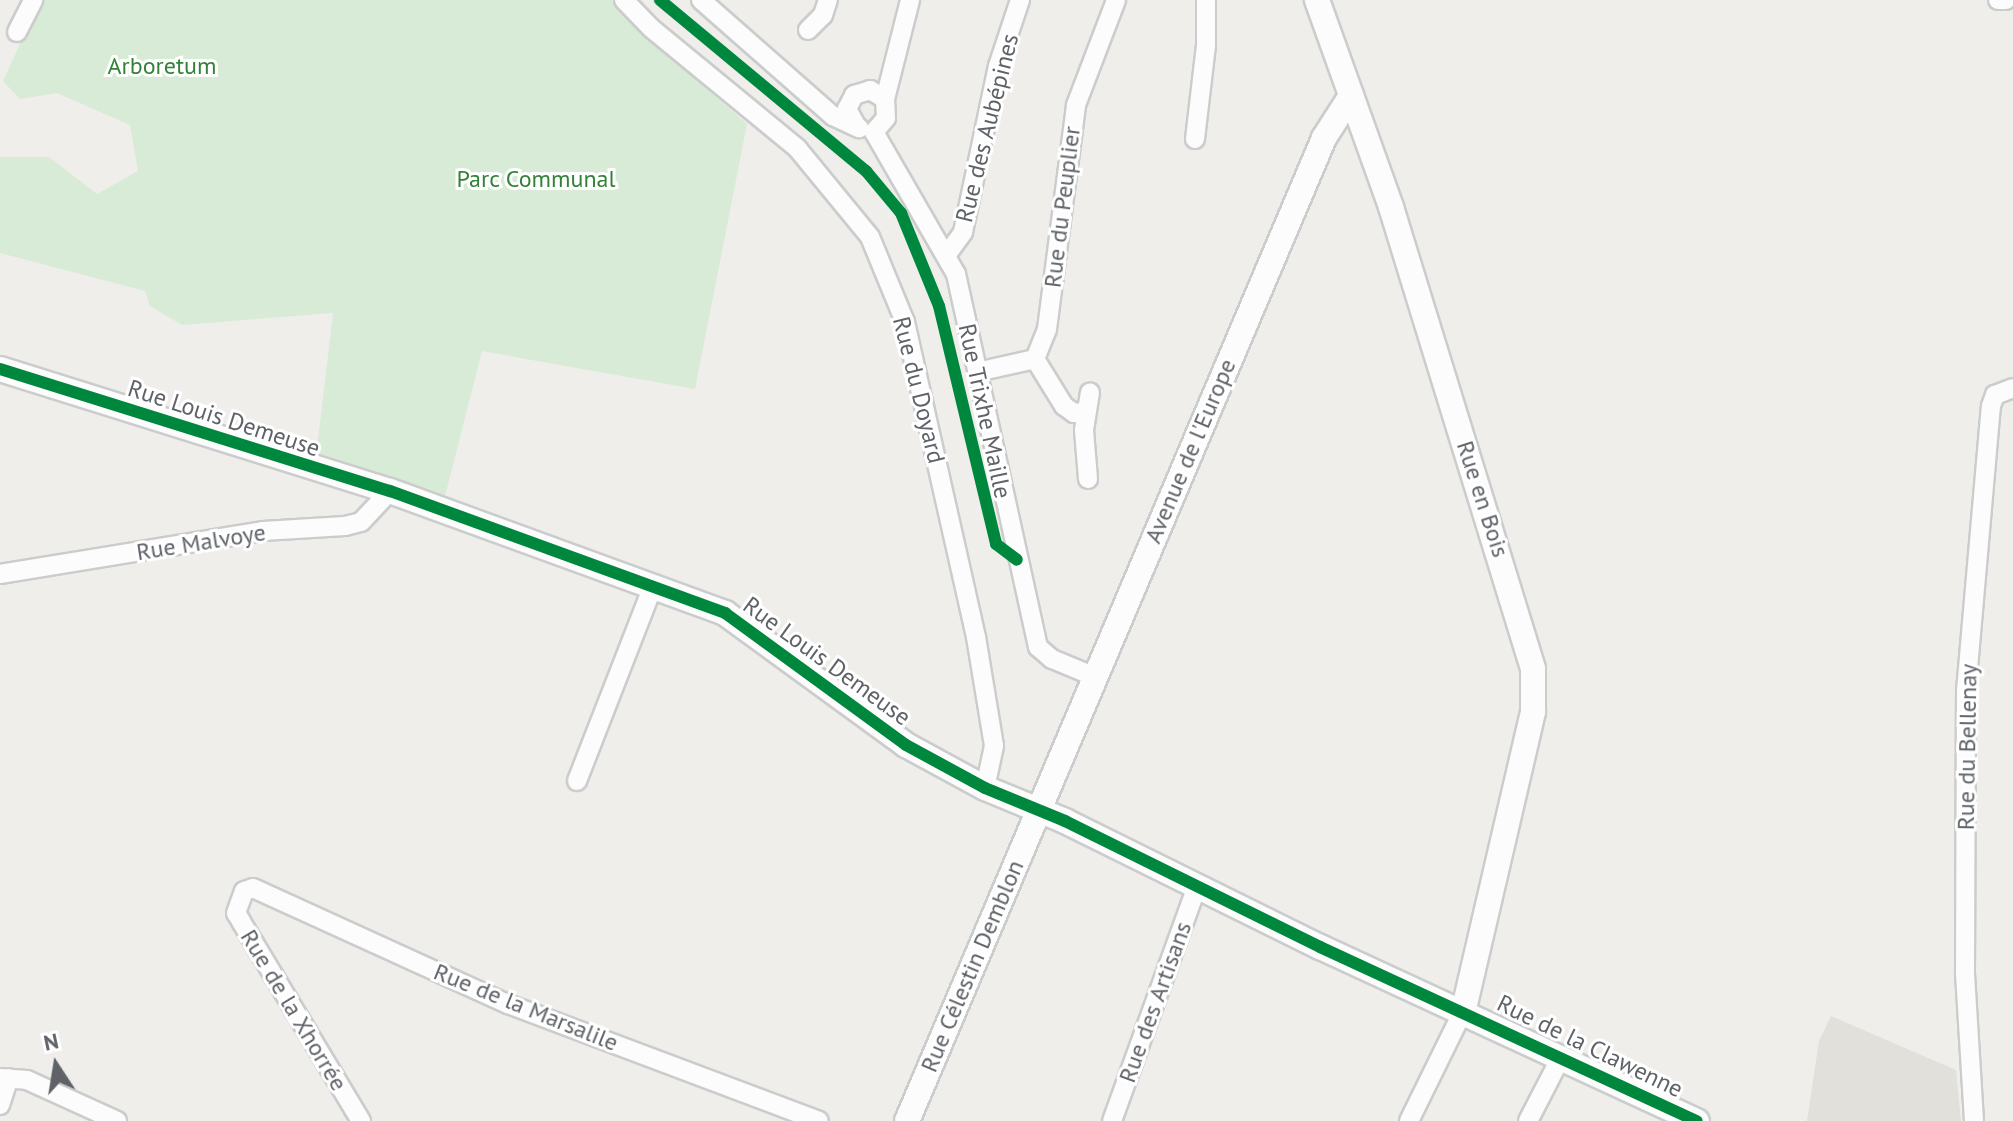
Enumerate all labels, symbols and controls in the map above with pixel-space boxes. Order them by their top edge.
street label: Rue des Aubépines [950,30,1024,226]
park label: Arboretum [108,52,216,80]
street label: Rue du Peuplier [1038,125,1086,289]
park label: Parc Communal [456,165,616,193]
street label: Rue du Doyard [887,314,951,466]
street label: Rue Trixhe Maille [952,321,1018,501]
street label: Avenue de l'Europe [1138,355,1242,547]
street label: Rue Louis Demeuse [124,373,324,463]
street label: Rue en Bois [1451,437,1515,561]
street label: Rue Malvoye [134,518,268,566]
street label: Rue Louis Demeuse [738,591,916,731]
street label: Rue du Bellenay [1951,664,1983,830]
street label: Rue Célestin Demblon [914,856,1030,1076]
street label: Rue des Artisans [1112,917,1198,1087]
street label: Rue de la Xhorrée [234,924,354,1096]
street label: Rue de la Marsalile [430,957,622,1057]
street label: Rue de la Clawenne [1492,989,1688,1103]
north arrow [16,1025,96,1105]
text: N [41,1026,61,1057]

